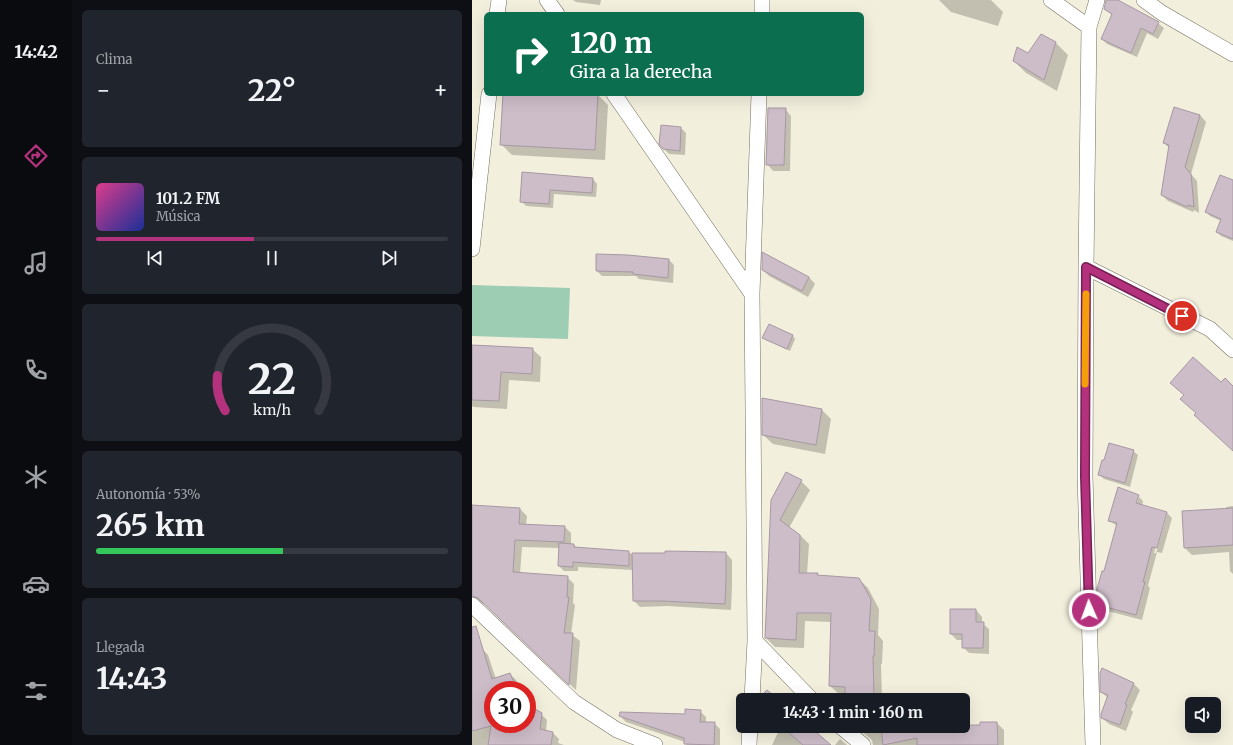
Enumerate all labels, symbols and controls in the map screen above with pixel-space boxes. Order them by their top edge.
text: 120 m [570,25,652,61]
icon: right [504,28,556,80]
text: 14:42 [14,40,58,63]
text: Clima [96,51,133,68]
text: Gira a la derecha [570,60,712,83]
text: 22° [248,71,296,109]
text: − [96,76,111,104]
text: + [433,76,448,104]
icon: directions [22,142,50,170]
text: 101.2 FM [156,189,220,208]
text: Música [156,208,201,225]
icon: previous [144,247,166,269]
icon: pause [261,247,283,269]
icon: next [378,247,400,269]
icon: music [22,249,50,277]
pin [1165,299,1199,333]
icon: arrive [1171,305,1193,327]
text: 22 [248,352,296,404]
icon: phone [22,356,50,384]
text: km/h [253,400,291,418]
icon: climate [22,463,50,491]
text: Autonomía · 53% [96,486,201,503]
text: 265 km [96,506,205,544]
icon: car [22,570,50,598]
position arrow [1068,589,1110,631]
text: Llegada [96,639,145,656]
text: 14:43 [96,659,167,697]
icon: filters [22,677,50,705]
speed limit sign: 30 [484,681,536,733]
map controls [1185,697,1221,733]
button: sound [1185,697,1221,733]
text: 14:43 · 1 min · 160 m [783,703,923,722]

